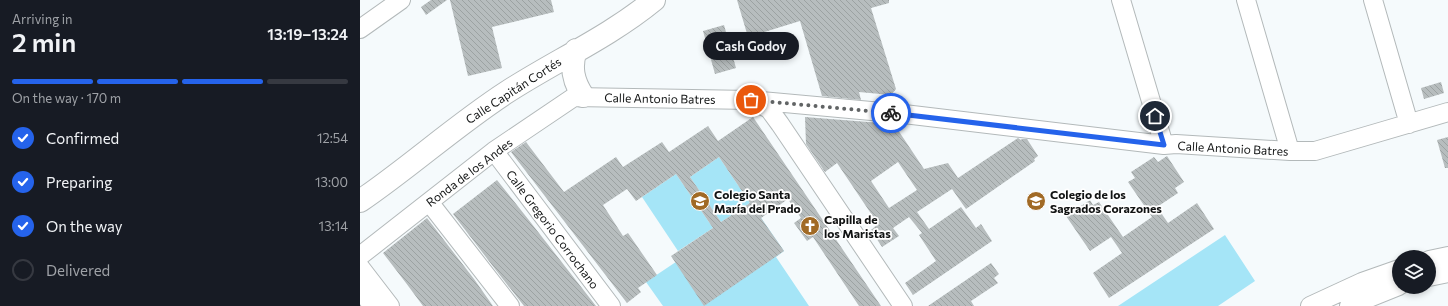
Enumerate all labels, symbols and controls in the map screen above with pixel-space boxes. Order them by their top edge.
text: Arriving in [12,11,72,27]
text: 13:19–13:24 [267,25,348,43]
text: 2 min [12,26,76,57]
callout: Cash Godoy [703,32,799,60]
text: Cash Godoy [715,38,787,54]
street label: Calle Capitán Cortés [463,54,563,126]
pin [734,83,768,117]
icon: bag [740,89,762,111]
text: On the way · 170 m [12,90,121,106]
street label: Calle Antonio Batres [604,90,716,106]
courier [871,93,911,133]
pin [1138,99,1172,133]
icon: bike [880,102,902,124]
icon: home [1144,105,1166,127]
icon: check [12,127,34,149]
text: Confirmed [46,129,119,147]
text: 12:54 [317,130,348,146]
street label: Ronda de los Andes [423,135,515,209]
street label: Calle Antonio Batres [1177,138,1289,158]
street label: Calle Gregorio Corrochano [504,167,602,291]
icon: check [12,171,34,193]
text: Preparing [46,173,112,191]
text: 13:00 [315,174,348,190]
place label: Colegio Santa María del Prado [714,187,801,215]
place label: Colegio de los Sagrados Corazones [1050,187,1162,215]
school or university icon: Colegio Santa María del Prado [689,190,711,212]
school or university icon: Colegio de los Sagrados Corazones [1025,190,1047,212]
place label: Capilla de los Maristas [824,212,891,240]
icon: check [12,215,34,237]
church icon: Capilla de los Maristas [799,215,821,237]
text: On the way [46,217,123,235]
text: 13:14 [319,218,348,234]
map controls [1392,250,1436,294]
button: layers [1392,250,1436,294]
text: Delivered [46,261,110,279]

